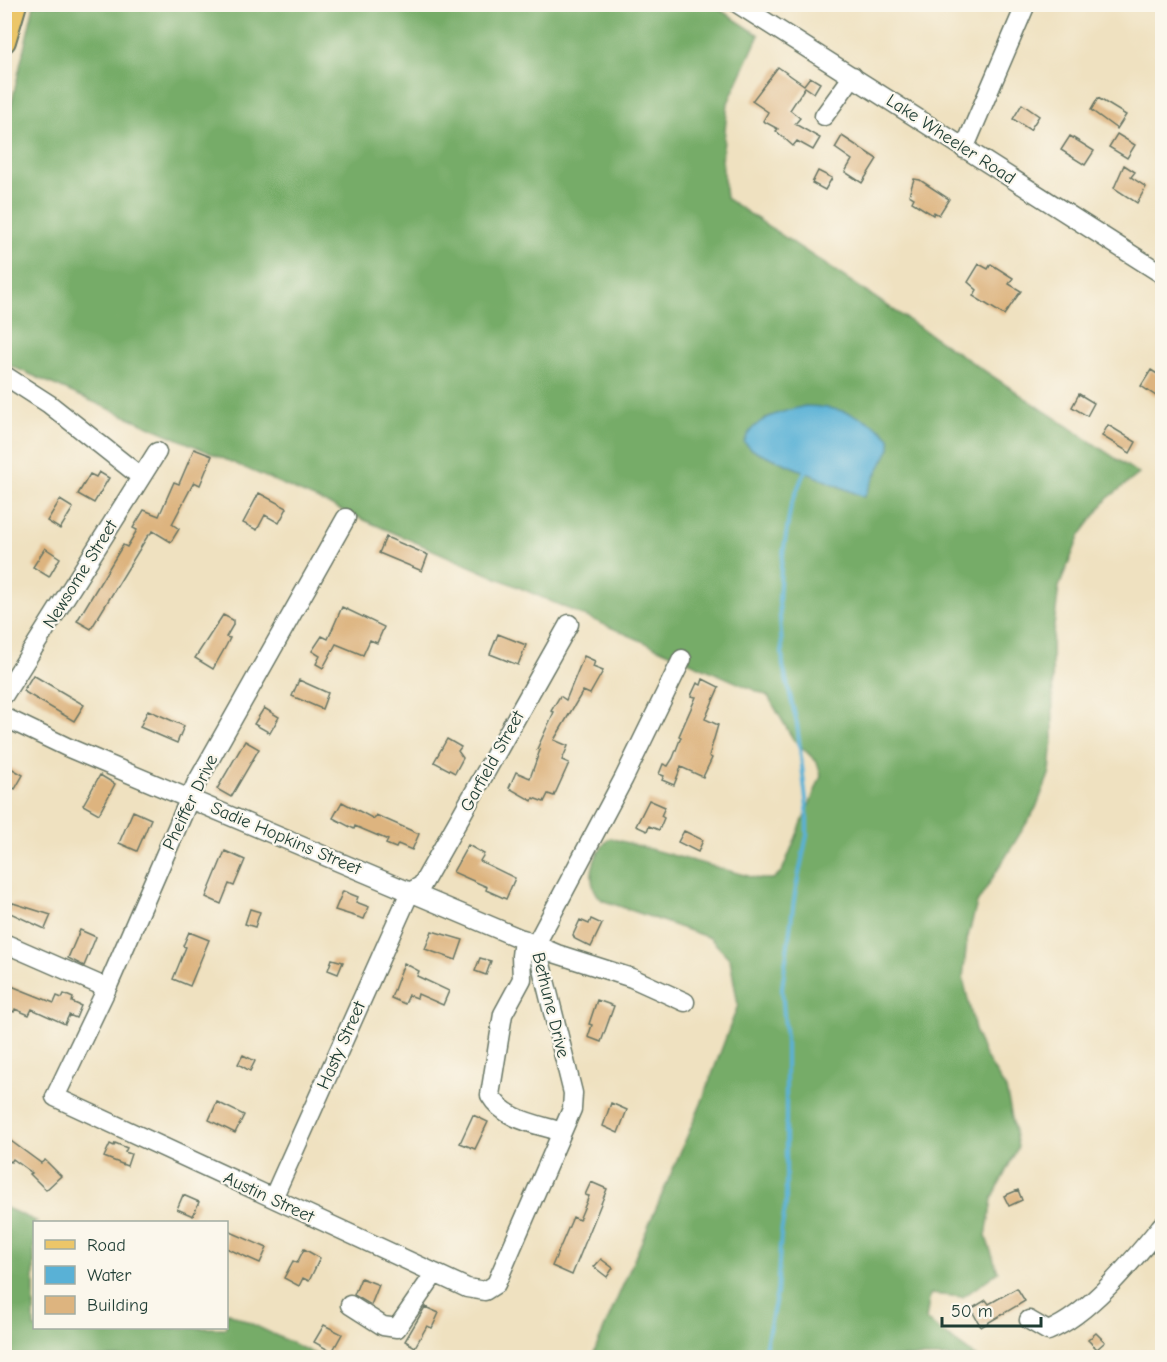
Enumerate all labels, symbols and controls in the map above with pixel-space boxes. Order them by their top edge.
street label: Lake Wheeler Road [882,90,1019,189]
street label: Newsome Street [39,516,123,632]
street label: Garfield Street [456,706,529,815]
street label: Pheiffer Drive [158,751,223,853]
street label: Sadie Hopkins Street [207,797,365,880]
street label: Bethune Drive [527,950,574,1060]
street label: Hasty Street [313,997,371,1092]
street label: Austin Street [220,1167,318,1228]
legend [33,1221,228,1329]
text: Road [87,1235,126,1256]
text: Water [87,1265,132,1286]
scale bar [942,1290,1041,1328]
text: Building [87,1295,149,1316]
text: 50 m [951,1301,993,1322]

